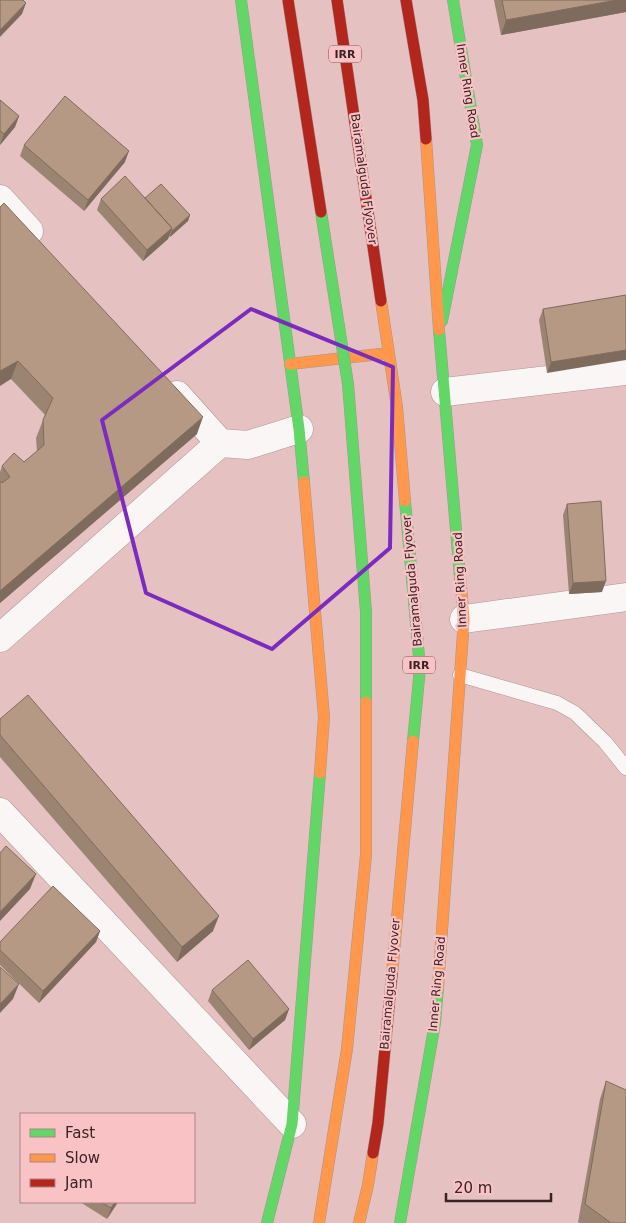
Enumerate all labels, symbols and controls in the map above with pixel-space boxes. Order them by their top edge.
street label: Inner Ring Road [454,43,482,139]
road number: IRR [329,46,361,62]
street label: Bairamalguda Flyover [348,113,380,245]
street label: Bairamalguda Flyover [399,515,425,647]
street label: Inner Ring Road [451,532,469,628]
road number: IRR [403,656,435,674]
street label: Bairamalguda Flyover [377,918,403,1050]
street label: Inner Ring Road [426,936,448,1032]
legend [20,1113,195,1203]
text: Fast [65,1124,95,1142]
text: Slow [65,1149,100,1167]
scale bar [446,1170,551,1202]
text: Jam [64,1174,93,1192]
text: 20 m [454,1179,492,1197]

